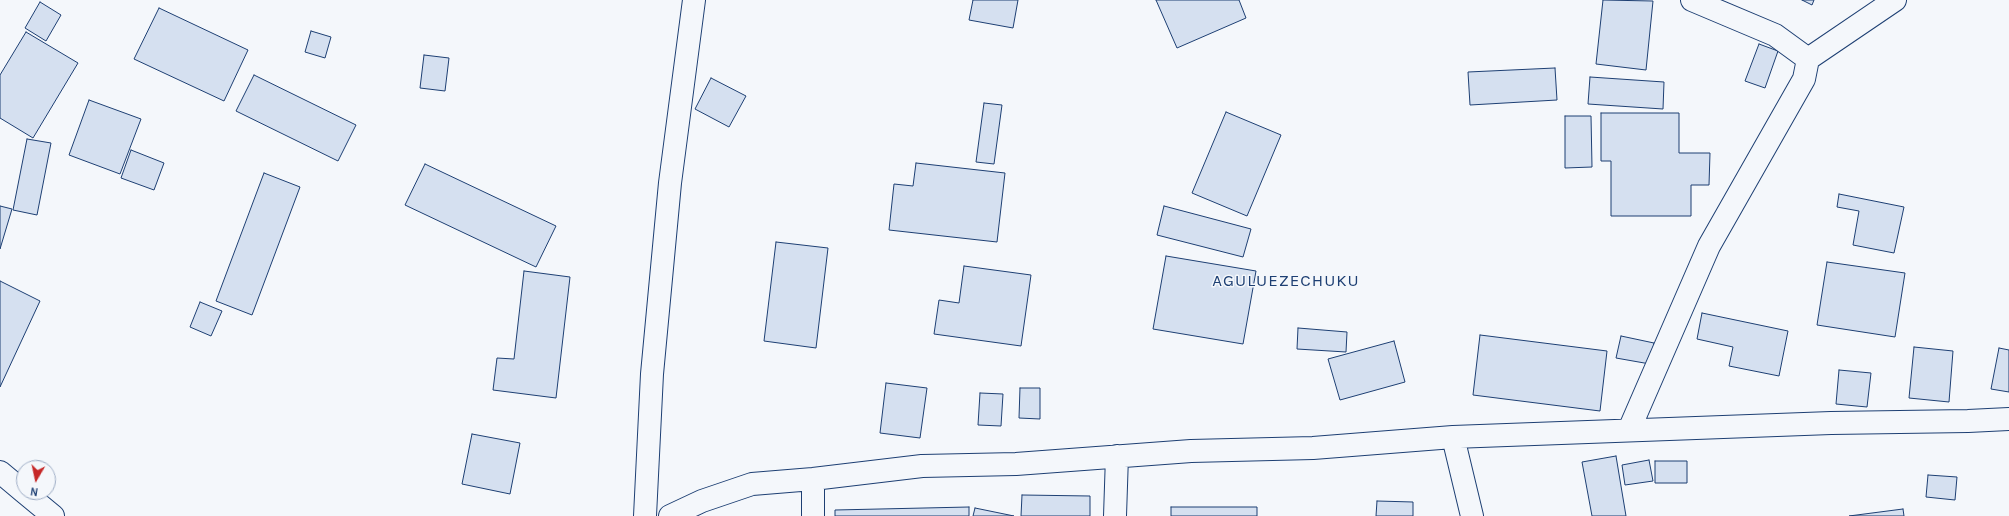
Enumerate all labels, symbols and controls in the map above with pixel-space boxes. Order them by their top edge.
district label: AGULUEZECHUKU [1212,271,1360,291]
north arrow [16,460,56,500]
text: N [29,484,39,498]

